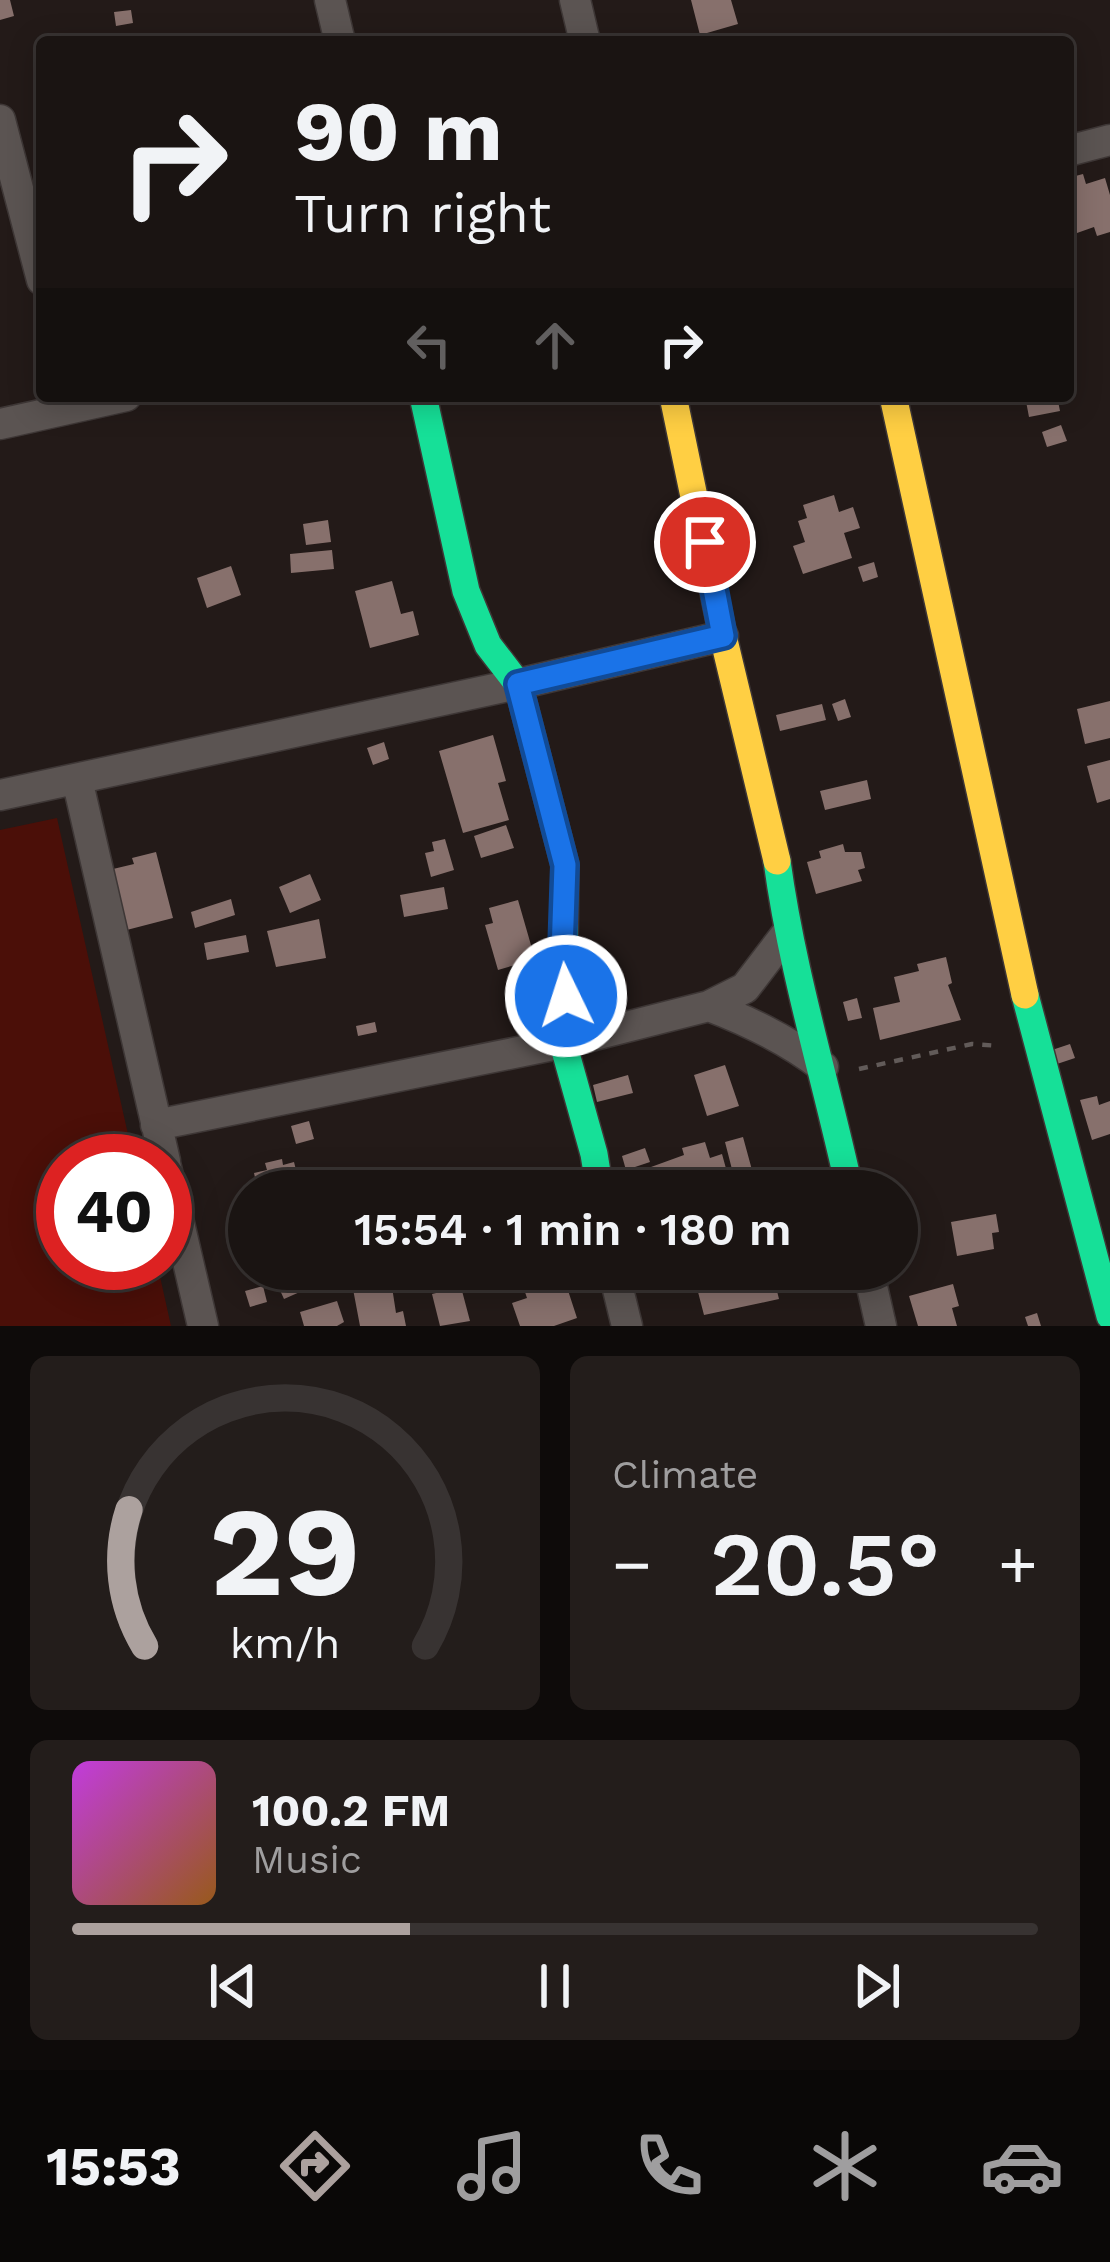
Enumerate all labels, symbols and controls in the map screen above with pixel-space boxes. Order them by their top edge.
text: 90 m [294,82,503,180]
icon: right [96,84,252,240]
text: Turn right [294,182,551,245]
icon: left [396,312,462,378]
icon: ahead [522,312,588,378]
icon: right [648,312,714,378]
pin [654,491,756,593]
icon: arrive [672,509,738,575]
position arrow [503,933,629,1059]
speed limit sign: 40 [36,1134,192,1290]
text: 15:54 · 1 min · 180 m [354,1203,792,1256]
text: Climate [612,1452,758,1497]
text: 29 [209,1479,361,1625]
text: 20.5° [710,1511,940,1617]
text: − [612,1526,652,1603]
text: + [998,1526,1038,1603]
text: km/h [230,1618,340,1668]
text: 100.2 FM [252,1784,450,1837]
text: Music [252,1837,362,1882]
icon: previous [200,1953,266,2019]
icon: pause [522,1953,588,2019]
icon: next [844,1953,910,2019]
icon: directions [273,2124,357,2208]
icon: music [450,2124,534,2208]
icon: phone [627,2124,711,2208]
icon: climate [803,2124,887,2208]
icon: car [980,2124,1064,2208]
text: 15:53 [46,2135,181,2198]

